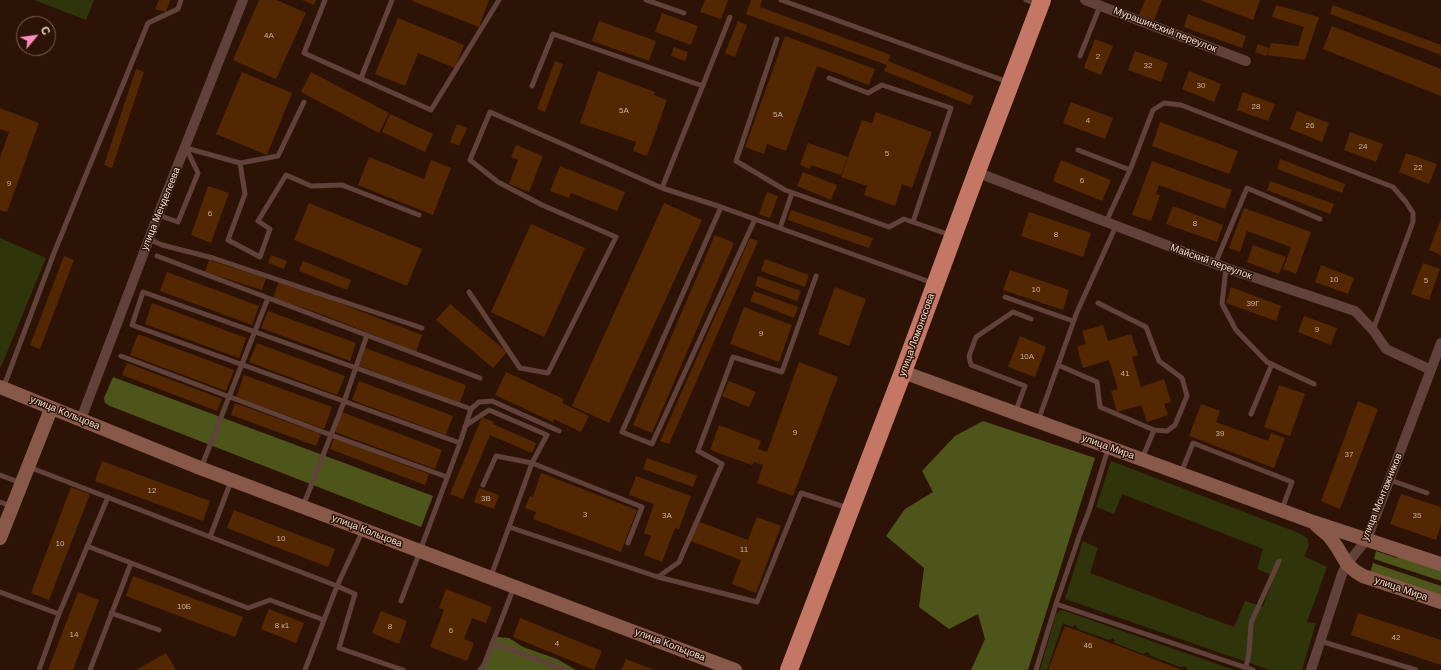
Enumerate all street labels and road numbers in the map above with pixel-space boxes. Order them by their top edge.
street label: Мурашинский переулок [1112,5,1218,55]
street label: улица Менделеева [139,166,183,252]
street label: Майский переулок [1169,242,1253,282]
street label: улица Ломоносова [896,292,938,378]
street label: улица Кольцова [28,393,102,433]
street label: улица Мира [1080,432,1136,462]
street label: улица Монтажников [1359,452,1405,542]
street label: улица Кольцова [330,512,404,550]
street label: улица Мира [1373,574,1429,604]
street label: улица Кольцова [633,626,707,664]

